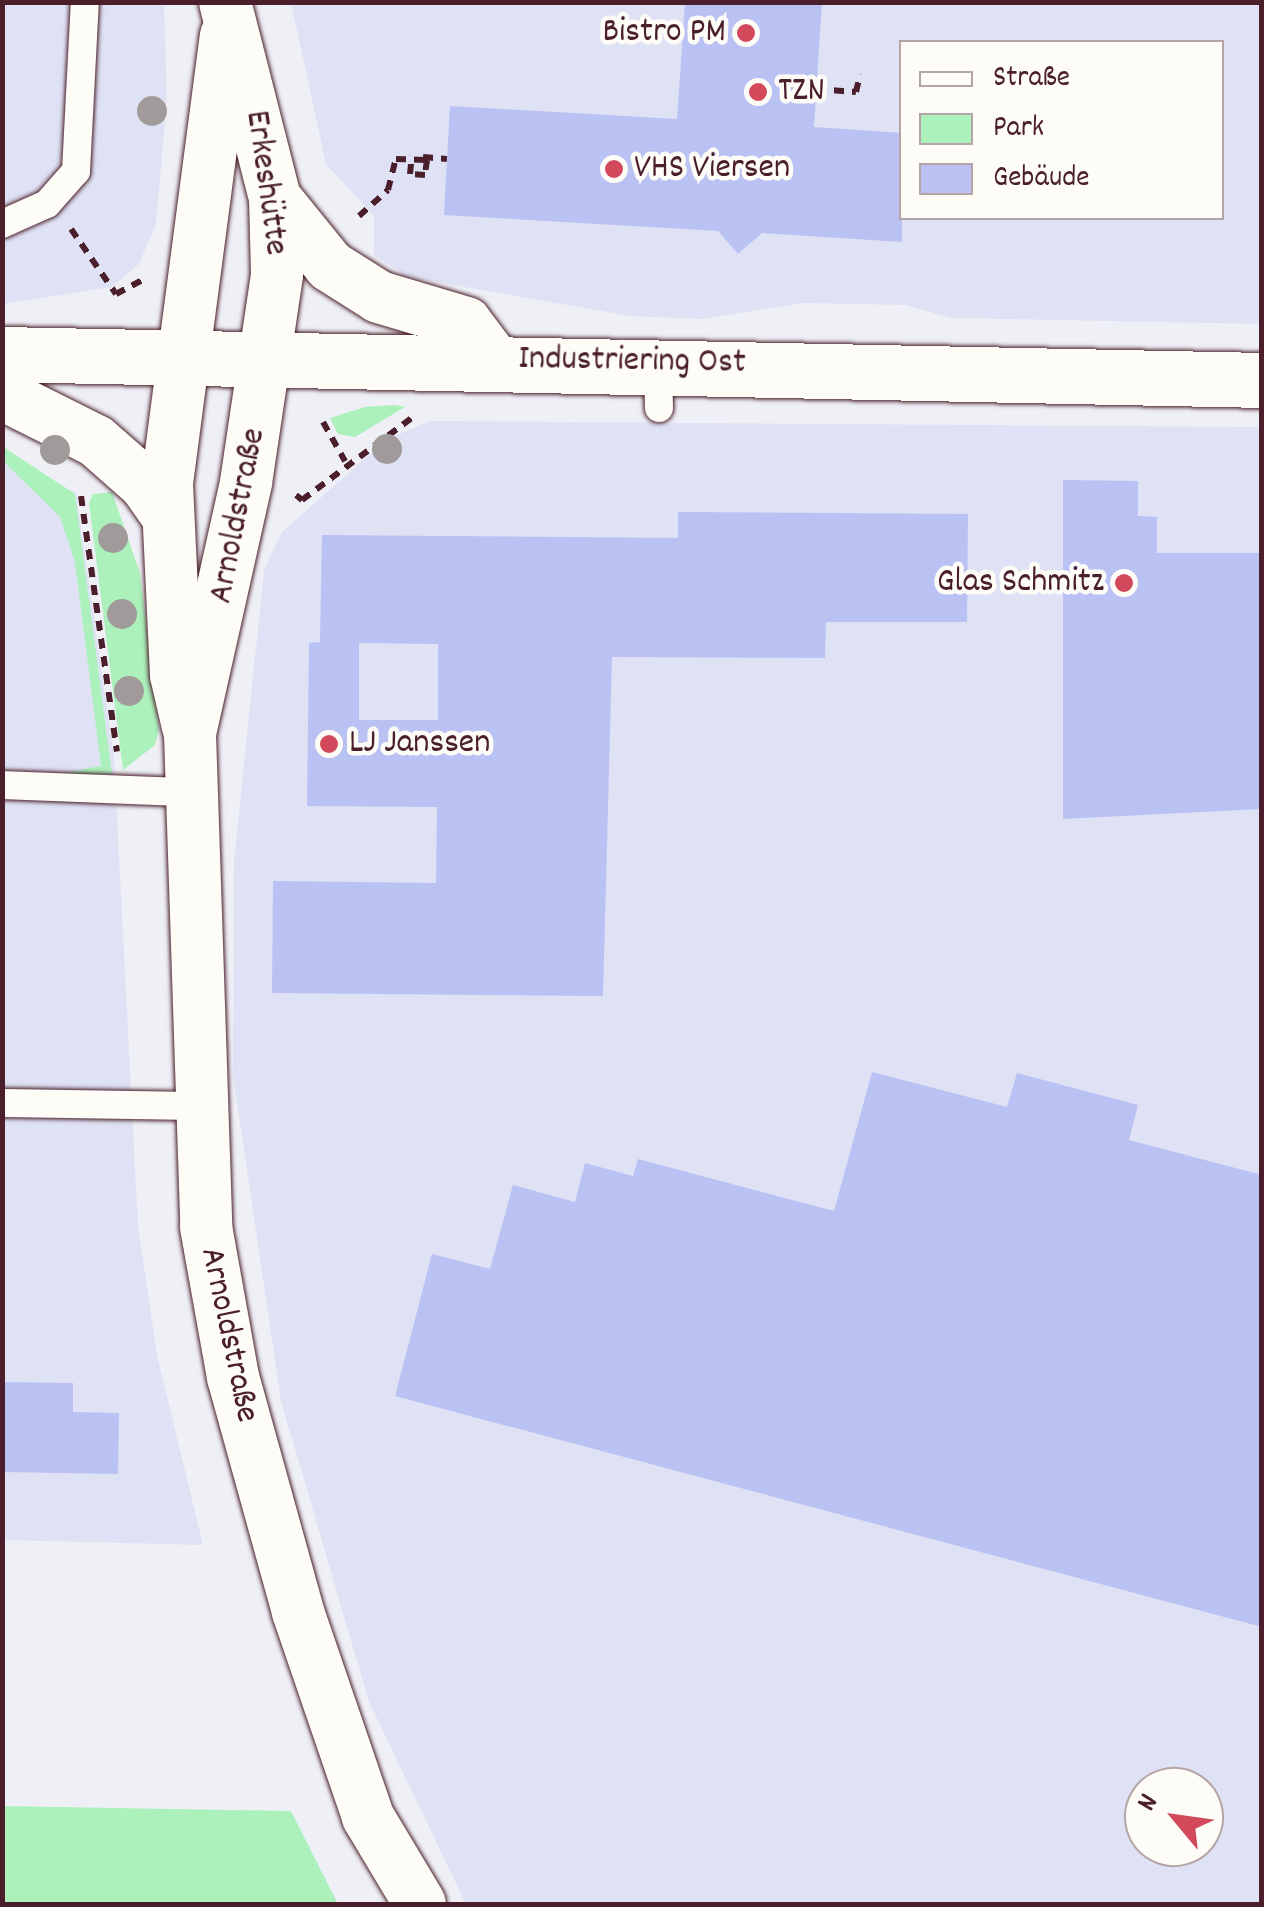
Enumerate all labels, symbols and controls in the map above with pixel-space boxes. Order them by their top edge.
place label: Bistro PM [602,12,726,54]
marker: Bistro PM [735,22,757,44]
legend [899,40,1224,220]
text: Straße [993,58,1070,101]
place label: TZN [778,71,825,113]
marker: TZN [747,81,769,103]
street label: Erkeshütte [234,108,296,258]
text: Park [993,108,1044,151]
place label: VHS Viersen [634,148,790,190]
marker: VHS Viersen [603,158,625,180]
text: Gebäude [993,158,1090,201]
street label: Industriering Ost [518,339,746,385]
street label: Arnoldstraße [201,425,277,607]
place label: Glas Schmitz [937,562,1104,604]
marker: Glas Schmitz [1113,572,1135,594]
place label: LJ Janssen [349,723,490,765]
marker: LJ Janssen [318,733,340,755]
street label: Arnoldstraße [189,1244,267,1426]
north arrow [1124,1767,1224,1867]
text: N [1129,1788,1170,1819]

